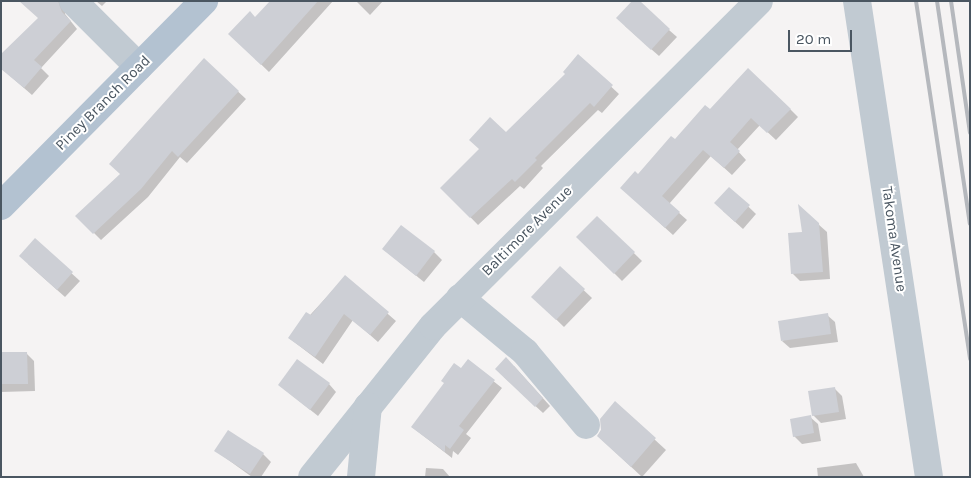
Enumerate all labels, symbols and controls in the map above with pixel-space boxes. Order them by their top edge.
scale bar [791,20,855,52]
text: 20 m [796,30,831,48]
street label: Piney Branch Road [52,52,154,154]
street label: Baltimore Avenue [478,182,576,280]
street label: Takoma Avenue [878,185,910,293]

